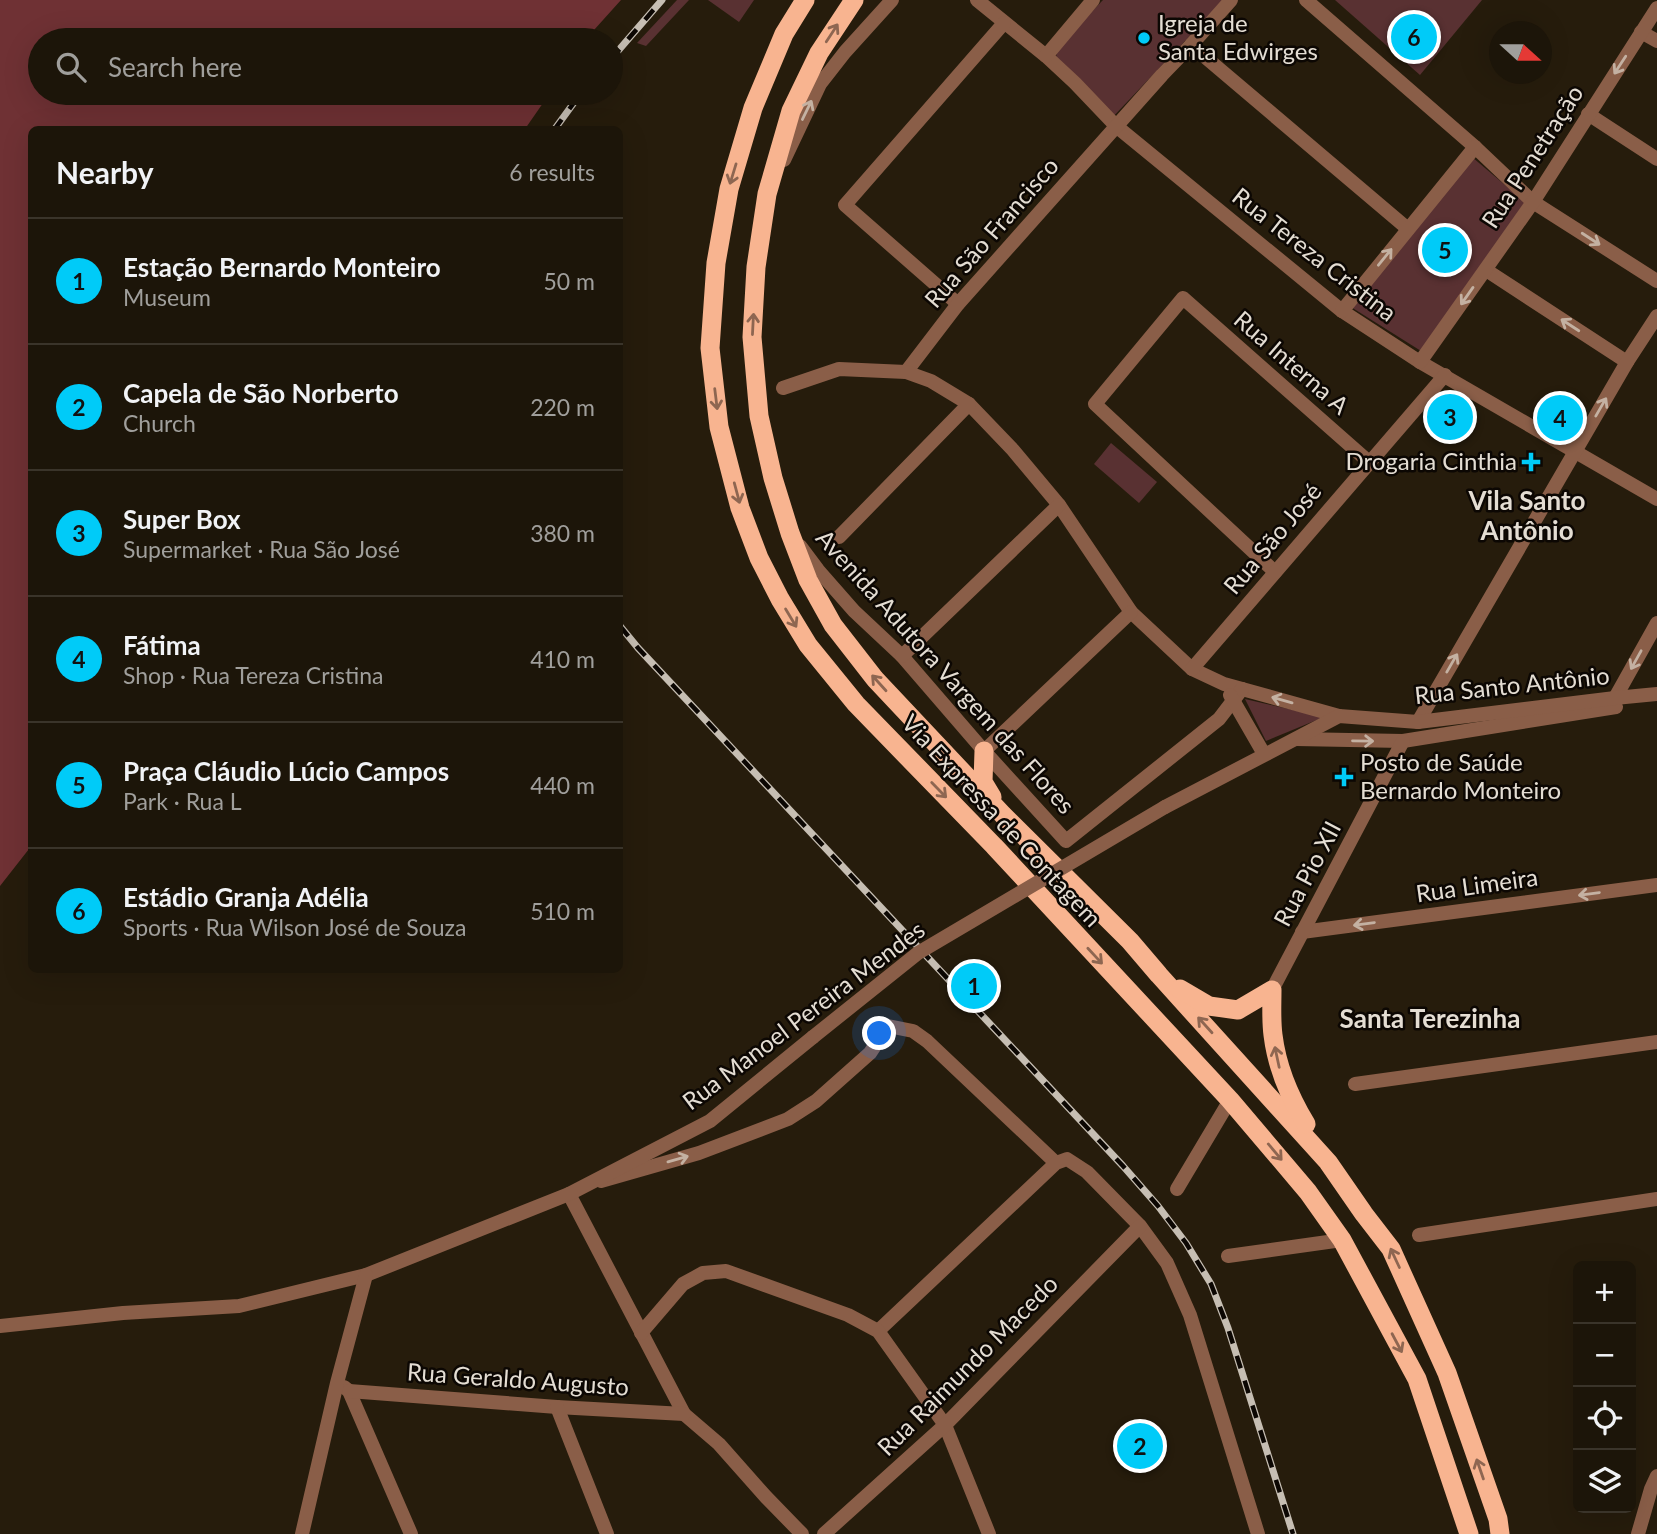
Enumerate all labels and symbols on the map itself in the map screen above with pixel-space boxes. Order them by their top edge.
place label: Igreja de Santa Edwirges [1158,8,1318,65]
pin: 6 [1391,11,1437,63]
north arrow [1489,21,1552,84]
one-way arrow [825,24,840,43]
marker: Igreja de Santa Edwirges [1136,30,1152,46]
one-way arrow [1612,55,1626,75]
street label: Rua Penetração [1475,79,1589,233]
one-way arrow [802,100,815,121]
street label: Rua São Francisco [918,151,1064,313]
one-way arrow [726,162,739,184]
street label: Rua Tereza Cristina [1227,181,1403,327]
pin: 5 [1422,224,1468,276]
one-way arrow [1580,232,1600,246]
one-way arrow [1377,249,1392,267]
one-way arrow [1460,286,1474,305]
street label: Rua Interna A [1229,304,1356,420]
one-way arrow [747,313,760,336]
one-way arrow [1561,317,1580,332]
one-way arrow [710,387,723,410]
pin: 3 [1427,391,1473,443]
pin: 4 [1537,392,1583,444]
one-way arrow [1595,398,1609,418]
place label: Drogaria Cinthia [1346,446,1517,475]
marker: Drogaria Cinthia [1523,454,1539,470]
street label: Rua São José [1217,477,1327,600]
one-way arrow [731,482,744,504]
district label: Vila Santo Antônio [1468,484,1586,546]
street label: Avenida Adutora Vargem das Flores [811,523,1081,819]
one-way arrow [785,608,799,628]
one-way arrow [1629,649,1642,670]
one-way arrow [1446,654,1460,674]
street label: Rua Santo Antônio [1413,660,1611,709]
one-way arrow [871,675,888,692]
one-way arrow [1271,693,1294,706]
street label: Via Expressa de Contagem [896,708,1108,932]
one-way arrow [1351,734,1374,747]
place label: Posto de Saúde Bernardo Monteiro [1360,747,1561,804]
marker: Posto de Saúde Bernardo Monteiro [1334,767,1354,787]
one-way arrow [931,781,948,798]
street label: Rua Pio XII [1267,816,1346,931]
street label: Rua Limeira [1414,862,1540,907]
one-way arrow [1578,888,1601,901]
street label: Rua Manoel Pereira Mendes [676,914,930,1115]
one-way arrow [1353,917,1376,930]
one-way arrow [1087,947,1103,965]
pin: 1 [951,960,997,1012]
district label: Santa Terezinha [1340,1002,1520,1034]
your location [862,1016,896,1050]
one-way arrow [1197,1016,1213,1034]
one-way arrow [1270,1046,1284,1069]
one-way arrow [1267,1143,1282,1161]
one-way arrow [666,1152,688,1165]
one-way arrow [1388,1248,1401,1269]
street label: Rua Raimundo Macedo [871,1269,1063,1461]
one-way arrow [1391,1332,1404,1353]
street label: Rua Geraldo Augusto [406,1356,630,1401]
pin: 2 [1117,1420,1163,1472]
one-way arrow [1473,1458,1485,1480]

